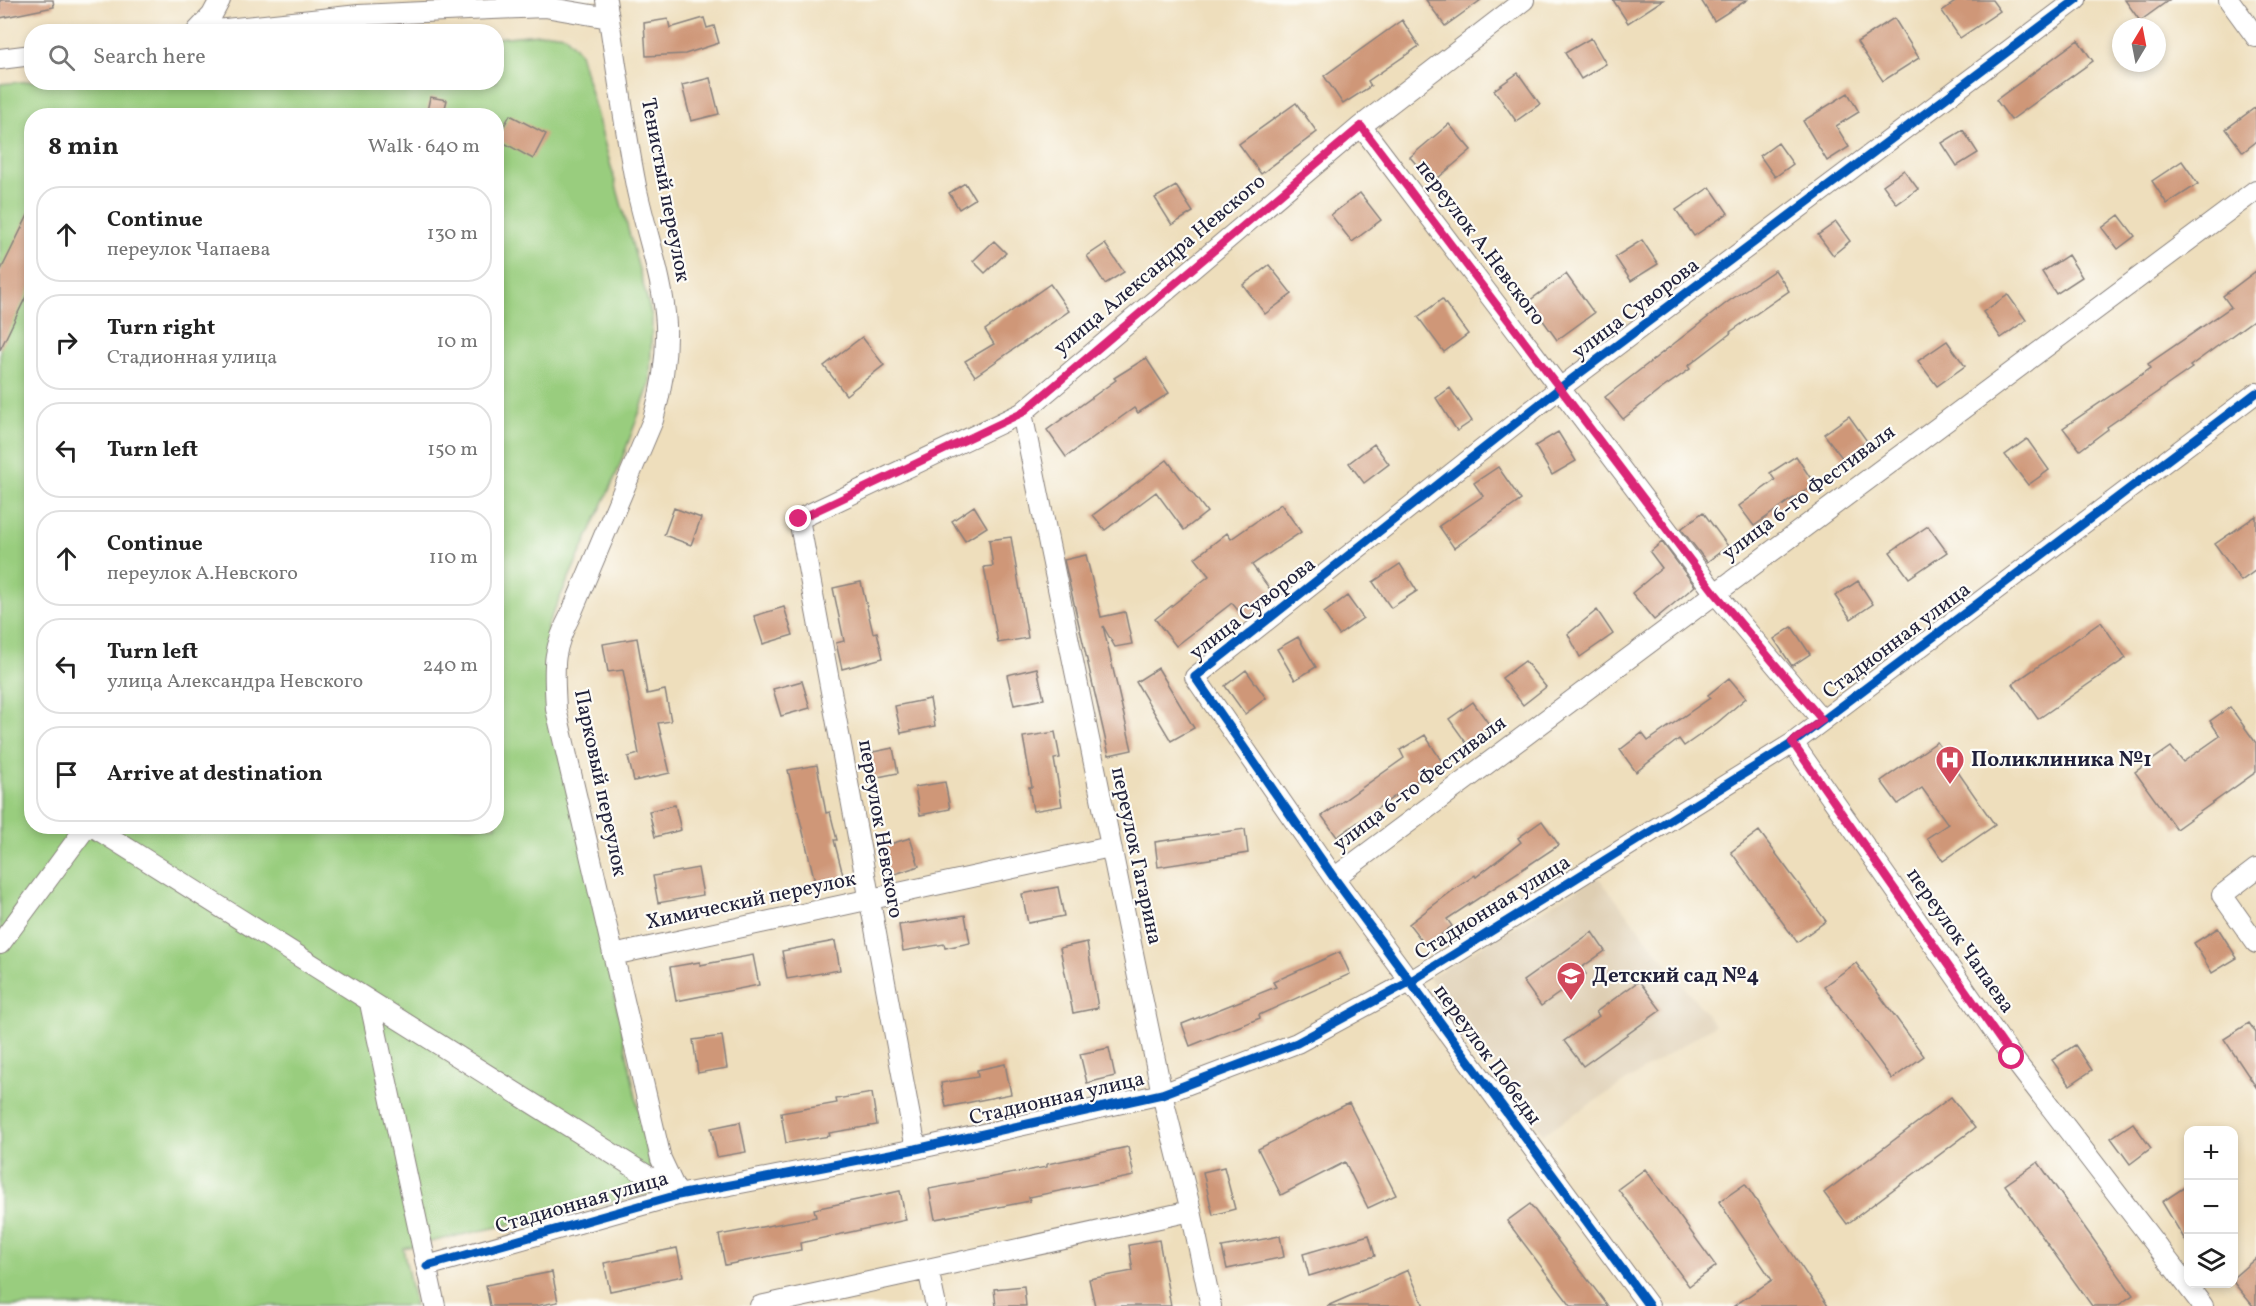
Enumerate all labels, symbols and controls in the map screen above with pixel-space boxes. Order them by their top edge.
north arrow [2112,18,2166,72]
search box [24,24,504,90]
icon: search [45,41,78,74]
text: Search here [93,42,206,73]
street label: Тенистый переулок [633,96,697,284]
text: 8 min [48,129,119,165]
text: Walk · 640 m [368,133,480,161]
street label: переулок А.Невского [1408,154,1552,332]
street label: улица Александра Невского [1048,167,1272,363]
text: Continue [107,205,203,236]
icon: ahead [50,218,83,251]
text: 130 m [427,220,478,248]
text: переулок Чапаева [107,236,270,264]
street label: улица Суворова [1566,251,1706,367]
text: Turn right [107,313,215,344]
icon: right [50,326,83,359]
text: 10 m [437,328,478,356]
text: Стадионная улица [107,344,277,372]
street label: улица 6-го Фестиваля [1716,418,1902,568]
icon: left [50,434,83,467]
text: Turn left [107,435,198,466]
text: 150 m [427,436,478,464]
route end [785,505,811,531]
text: Continue [107,529,203,560]
icon: ahead [50,542,83,575]
text: 110 m [429,544,478,572]
street label: улица Суворова [1184,550,1322,668]
text: переулок А.Невского [107,560,298,588]
street label: Стадионная улица [1817,576,1977,706]
text: Turn left [107,637,198,668]
icon: left [50,650,83,683]
text: 240 m [423,652,478,680]
text: улица Александра Невского [107,668,363,696]
street label: Парковый переулок [566,687,634,879]
street label: улица 6-го Фестиваля [1327,709,1513,859]
street label: переулок Невского [850,737,910,921]
hospital icon: Поликлиника №1 [1934,744,1966,786]
place label: Поликлиника №1 [1971,746,2152,775]
icon: arrive [50,758,83,791]
text: Arrive at destination [107,759,323,790]
street label: переулок Гагарина [1103,765,1169,947]
street label: Стадионная улица [1409,848,1577,968]
street label: переулок Чапаева [1899,862,2021,1020]
street label: Химический переулок [643,865,859,937]
school or university icon: Детский сад №4 [1555,960,1587,1002]
place label: Детский сад №4 [1592,962,1759,991]
street label: переулок Победы [1426,979,1548,1131]
route start [1998,1043,2024,1069]
street label: Стадионная улица [967,1065,1147,1133]
map controls [2184,1126,2238,1288]
button: + [2184,1126,2238,1180]
street label: Стадионная улица [492,1164,672,1242]
button: − [2184,1180,2238,1234]
button: layers [2184,1234,2238,1288]

